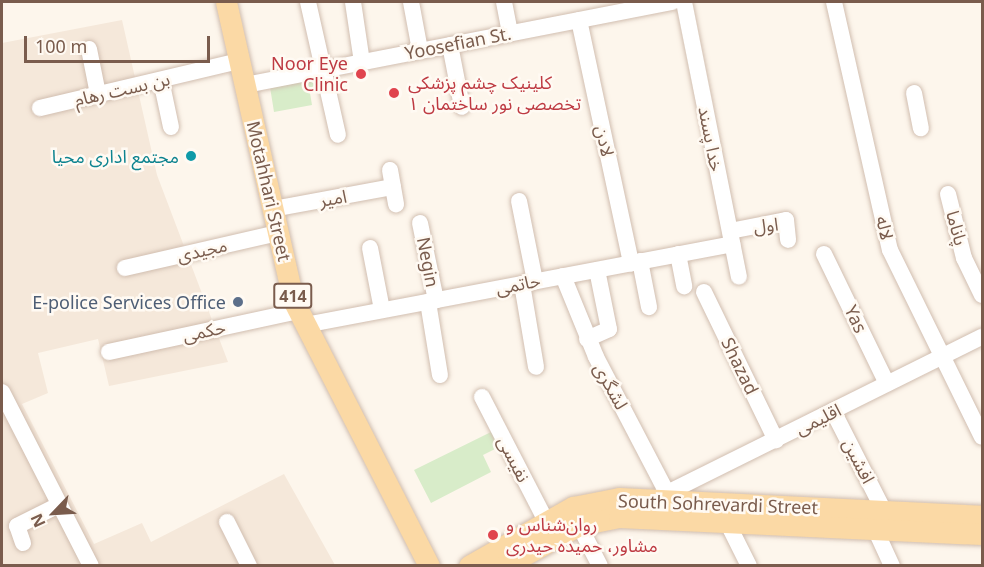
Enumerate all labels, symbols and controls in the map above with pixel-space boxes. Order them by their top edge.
street label: Yoosefian St. [403,22,513,64]
scale bar [27,24,213,62]
text: 100 m [35,34,87,58]
place label: Noor Eye Clinic [271,53,348,96]
marker: Noor Eye Clinic [352,65,370,83]
street label: بن بست رهام [72,68,172,110]
place label: کلینیک چشم پزشکی تخصصی نور ساختمان ۱ [408,72,581,115]
marker: کلینیک چشم پزشکی تخصصی نور ساختمان ۱ [385,84,403,102]
street label: خدا پسند [694,105,728,173]
street label: Motahhari Street [242,119,296,263]
street label: لادن [591,123,619,159]
place label: مجتمع اداری محیا [52,145,179,167]
marker: مجتمع اداری محیا [184,149,198,163]
street label: امیر [318,185,348,211]
street label: پاناما [942,208,972,248]
street label: اول [753,213,779,237]
street label: لاله [872,214,898,242]
street label: مجیدی [175,234,229,266]
street label: Negin [413,235,443,289]
street label: حاتمی [494,269,542,299]
road number: 414 [272,283,314,309]
place label: E-police Services Office [32,291,226,313]
marker: E-police Services Office [231,295,245,309]
street label: Yas [840,302,872,336]
street label: حکمی [181,316,227,346]
street label: Shazad [717,334,763,398]
street label: لشگری [589,359,633,413]
street label: اقلیمی [792,399,844,439]
street label: نفیسی [493,432,535,486]
street label: افشین [839,435,879,487]
north arrow [24,483,84,543]
street label: South Sohrevardi Street [618,490,818,518]
text: N [25,510,50,531]
place label: روان‌شناس و مشاور، حمیده حیدری [506,514,658,556]
marker: روان‌شناس و مشاور، حمیده حیدری [484,526,502,544]

